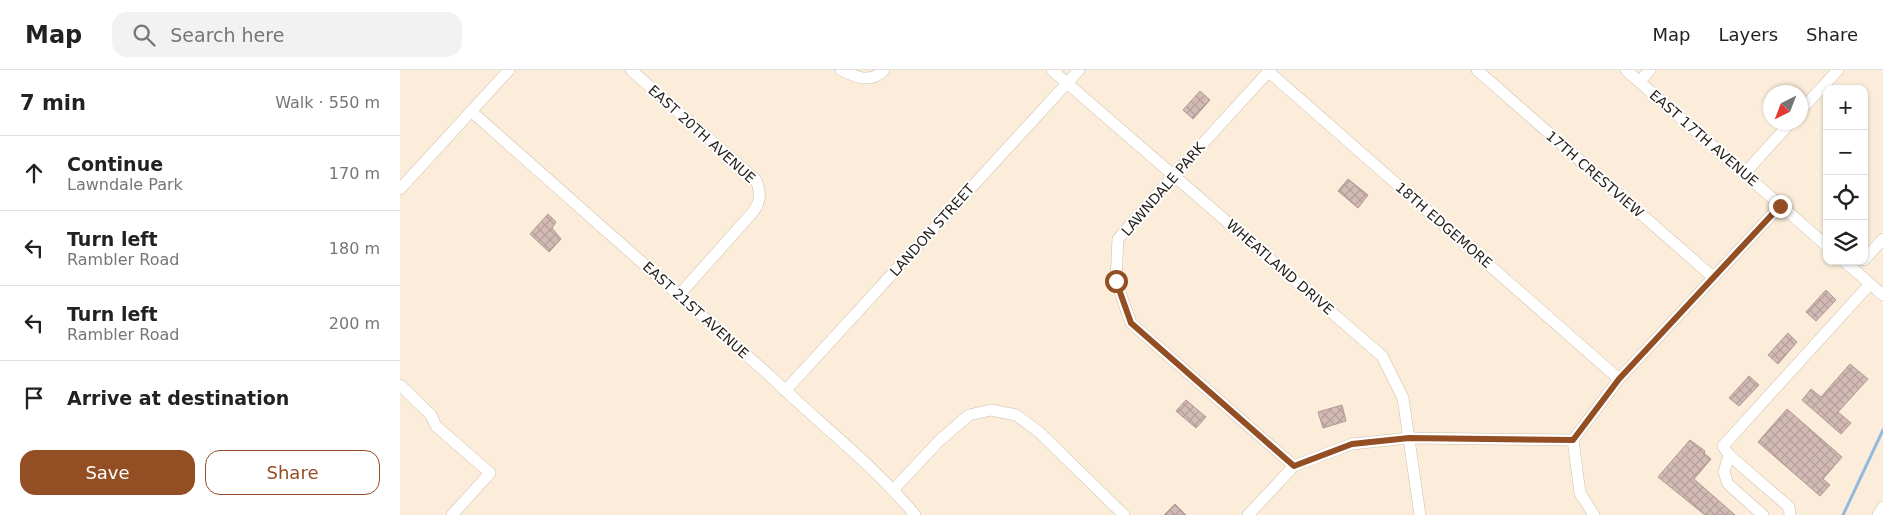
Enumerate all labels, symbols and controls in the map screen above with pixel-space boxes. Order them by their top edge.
search box [112,12,462,57]
text: Map [25,21,82,49]
icon: search [130,21,158,49]
text: Search here [170,24,284,46]
text: Map [1652,24,1690,45]
text: Layers [1718,24,1778,45]
text: Share [1806,24,1858,45]
street label: EAST 20TH AVENUE [645,82,759,186]
north arrow [1763,85,1808,130]
map controls [1823,85,1868,265]
button: + [1823,85,1868,130]
street label: EAST 17TH AVENUE [1647,87,1761,189]
text: 7 min [20,91,86,115]
text: Walk · 550 m [275,93,380,112]
street label: 17TH CRESTVIEW [1543,127,1647,221]
button: − [1823,130,1868,175]
street label: LAWNDALE PARK [1118,138,1208,239]
text: Continue [67,153,163,175]
icon: ahead [20,159,48,187]
text: 170 m [329,164,380,183]
text: Lawndale Park [67,175,183,194]
button: locate [1823,175,1868,220]
street label: 18TH EDGEMORE [1393,179,1495,271]
street label: LANDON STREET [886,180,978,279]
route end [1769,195,1792,218]
street label: WHEATLAND DRIVE [1223,216,1337,318]
button: layers [1823,220,1868,265]
text: Turn left [67,228,158,250]
icon: left [20,234,48,262]
text: 180 m [329,239,380,258]
text: Rambler Road [67,250,179,269]
street label: EAST 21ST AVENUE [640,258,752,362]
route start [1105,270,1128,293]
text: Turn left [67,303,158,325]
icon: left [20,309,48,337]
text: 200 m [329,314,380,333]
text: Rambler Road [67,325,179,344]
icon: arrive [20,384,48,412]
text: Arrive at destination [67,387,289,409]
button: Save [20,450,195,495]
button: Share [205,450,380,495]

